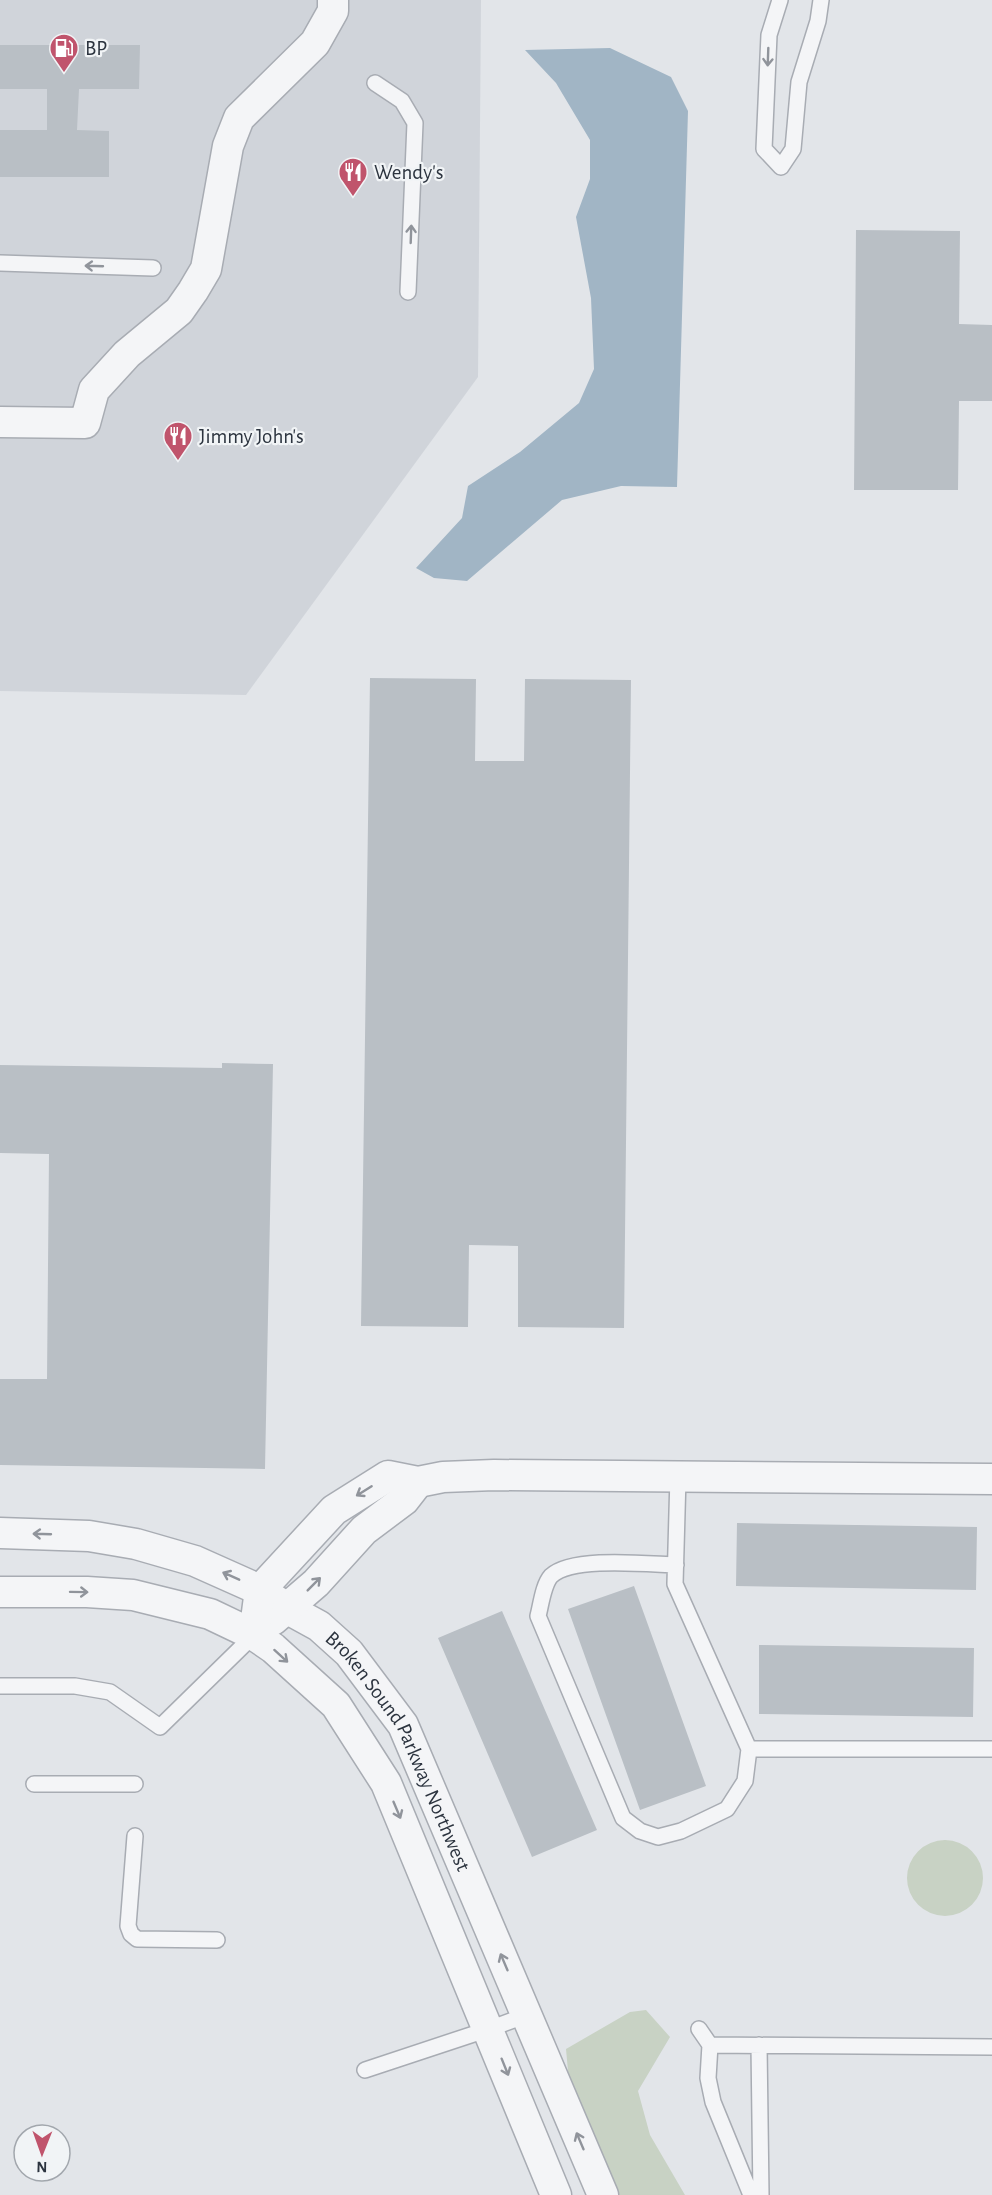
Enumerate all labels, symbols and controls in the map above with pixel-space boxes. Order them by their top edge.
fuel station icon: BP [48,32,80,74]
place label: BP [85,38,107,59]
one-way arrow [762,46,773,66]
restaurant icon: Wendy's [337,156,369,198]
place label: Wendy's [374,162,443,183]
one-way arrow [405,224,416,244]
one-way arrow [85,260,105,272]
restaurant icon: Jimmy John's [162,420,194,462]
place label: Jimmy John's [199,426,304,447]
one-way arrow [356,1485,373,1498]
one-way arrow [33,1528,53,1540]
one-way arrow [223,1570,241,1581]
one-way arrow [307,1577,322,1592]
one-way arrow [69,1586,89,1598]
street label: Broken Sound Parkway Northwest [321,1627,474,1875]
one-way arrow [274,1649,289,1663]
one-way arrow [392,1800,403,1818]
one-way arrow [498,1953,509,1971]
one-way arrow [500,2057,511,2076]
north arrow [12,2123,72,2183]
one-way arrow [574,2133,585,2151]
text: N [36,2159,47,2175]

